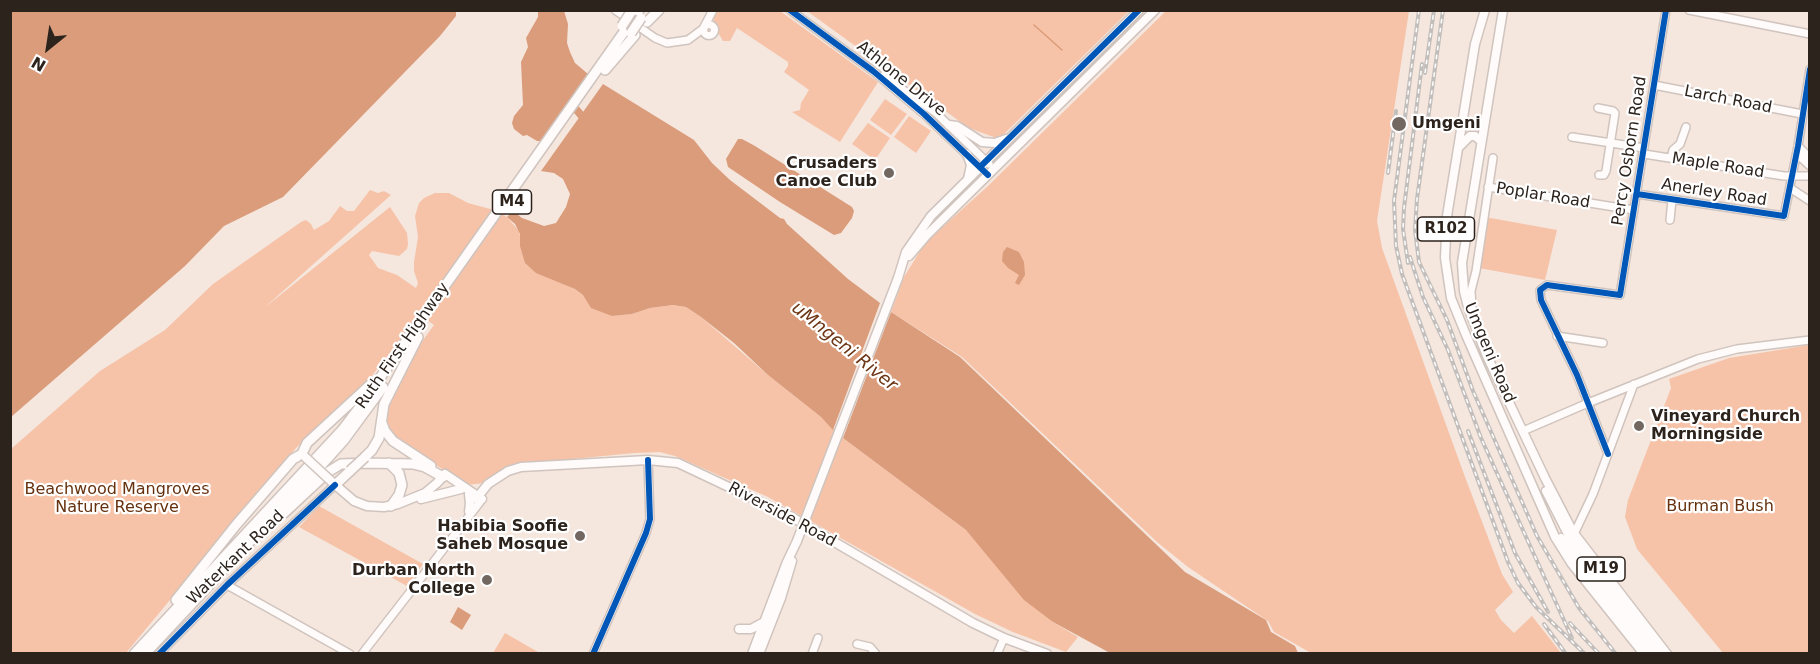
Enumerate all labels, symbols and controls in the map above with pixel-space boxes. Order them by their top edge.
north arrow [18,18,78,78]
street label: Athlone Drive [853,37,949,121]
text: N [28,52,49,76]
street label: Percy Osborn Road [1609,75,1651,227]
street label: Larch Road [1682,82,1774,118]
place label: Umgeni [1412,114,1481,134]
marker: Umgeni [1390,115,1408,133]
street label: Maple Road [1670,149,1766,183]
place label: Crusaders Canoe Club [776,154,877,192]
marker: Crusaders Canoe Club [882,166,896,180]
street label: Anerley Road [1660,175,1768,211]
street label: Poplar Road [1495,179,1591,213]
road number: M4 [492,190,532,214]
road number: R102 [1418,217,1474,241]
street label: Ruth First Highway [352,279,454,413]
water label: uMngeni River [787,298,901,396]
street label: Umgeni Road [1459,300,1519,406]
place label: Vineyard Church Morningside [1651,407,1800,445]
marker: Vineyard Church Morningside [1632,419,1646,433]
street label: Riverside Road [725,478,839,552]
park label: Beachwood Mangroves Nature Reserve [24,480,210,518]
park label: Burman Bush [1666,497,1774,517]
street label: Waterkant Road [183,507,289,609]
place label: Habibia Soofie Saheb Mosque [436,517,568,555]
marker: Habibia Soofie Saheb Mosque [573,529,587,543]
road number: M19 [1577,557,1625,581]
place label: Durban North College [352,561,475,599]
marker: Durban North College [480,573,494,587]

